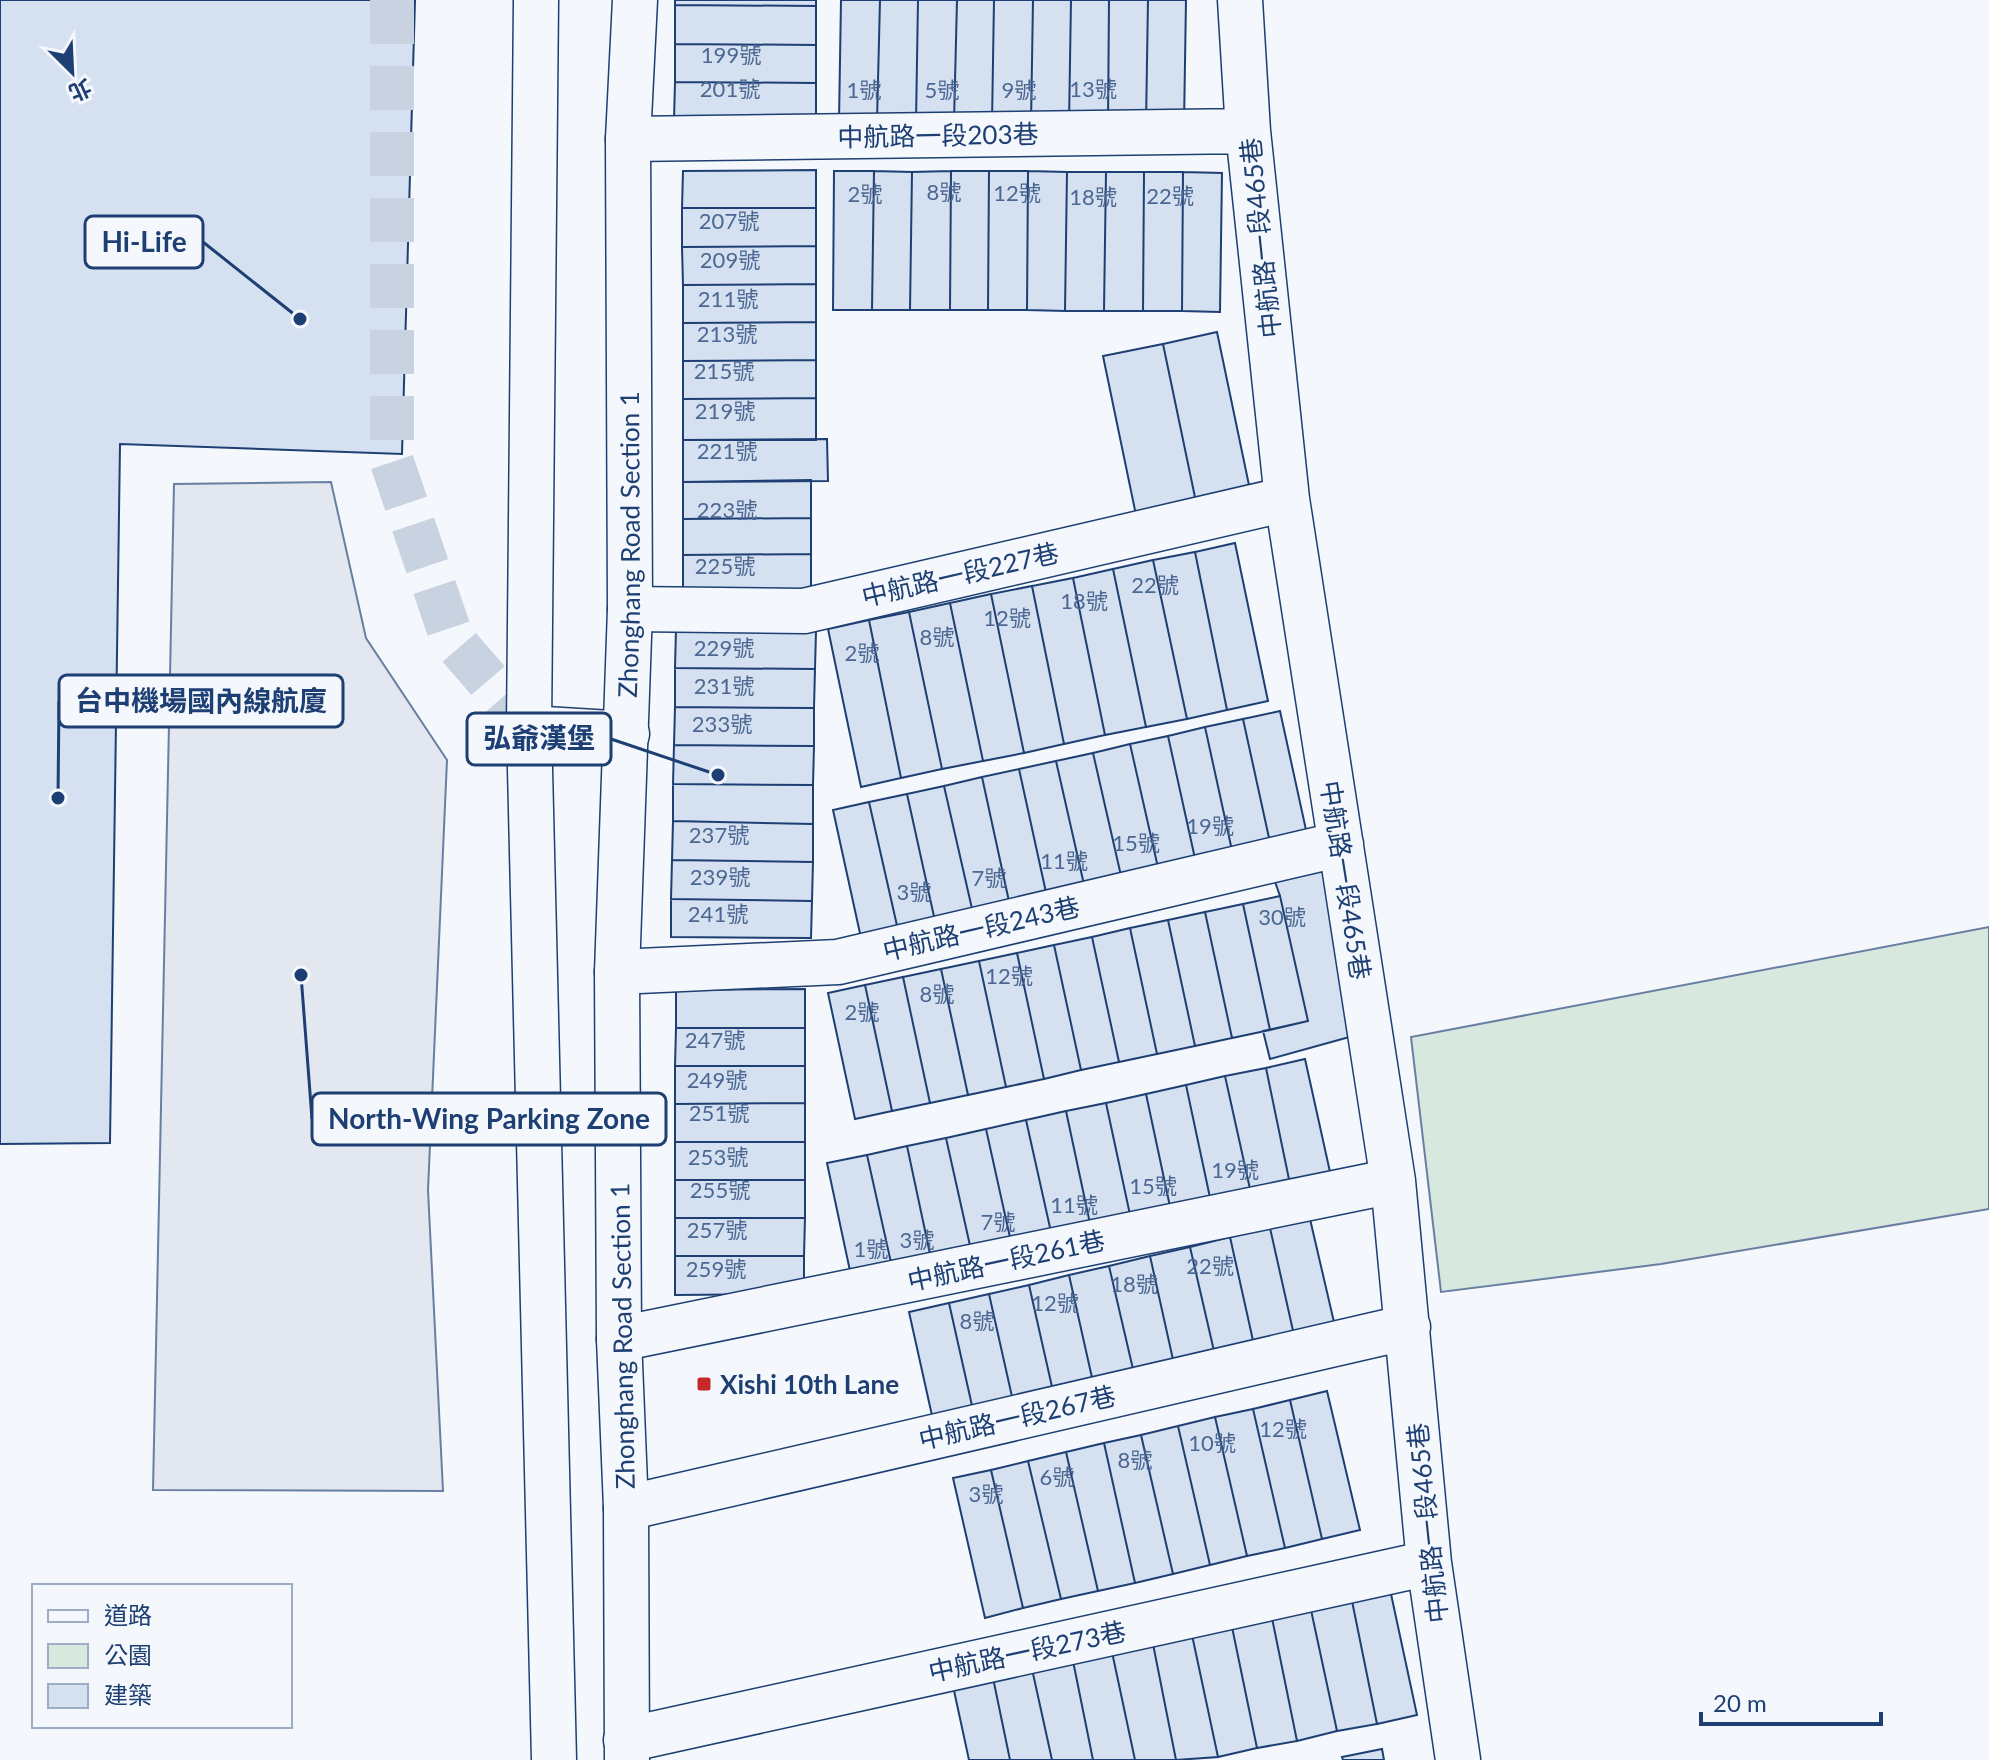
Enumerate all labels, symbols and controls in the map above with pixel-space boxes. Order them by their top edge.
north arrow [32,32,112,112]
house number: 199號 [701,41,761,68]
text: 北 [65,74,96,108]
house number: 201號 [700,75,760,102]
house number: 13號 [1069,75,1117,102]
house number: 1號 [847,76,881,103]
house number: 5號 [925,76,959,103]
house number: 9號 [1002,76,1036,103]
street label: 中航路一段203巷 [837,117,1039,153]
street label: 中航路一段465巷 [1234,136,1286,340]
house number: 8號 [927,178,961,205]
house number: 12號 [993,179,1041,206]
house number: 2號 [848,180,882,207]
house number: 22號 [1146,182,1194,209]
house number: 18號 [1069,183,1117,210]
house number: 207號 [699,207,759,234]
callout: Hi-Life [85,216,203,268]
text: Hi-Life [101,224,187,258]
house number: 209號 [700,246,760,273]
house number: 211號 [698,285,758,312]
house number: 213號 [697,320,757,347]
house number: 215號 [694,357,754,384]
street label: Zhonghang Road Section 1 [611,391,646,698]
house number: 219號 [695,397,755,424]
house number: 221號 [697,437,757,464]
house number: 223號 [697,496,757,523]
street label: 中航路一段227巷 [858,536,1062,612]
house number: 225號 [695,552,755,579]
house number: 22號 [1131,571,1179,598]
house number: 18號 [1060,587,1108,614]
house number: 12號 [983,604,1031,631]
house number: 8號 [920,623,954,650]
house number: 229號 [694,634,754,661]
house number: 2號 [845,639,879,666]
house number: 231號 [694,672,754,699]
callout: 台中機場國內線航廈 [59,675,343,727]
text: 台中機場國內線航廈 [75,683,327,717]
house number: 233號 [692,710,752,737]
callout: 弘爺漢堡 [467,713,611,765]
text: 弘爺漢堡 [483,720,595,754]
street label: 中航路一段465巷 [1314,778,1378,982]
house number: 19號 [1186,812,1234,839]
house number: 237號 [689,821,749,848]
house number: 15號 [1112,829,1160,856]
house number: 11號 [1040,847,1088,874]
house number: 239號 [690,863,750,890]
house number: 7號 [972,864,1006,891]
house number: 3號 [897,878,931,905]
street label: 中航路一段243巷 [879,890,1083,966]
house number: 241號 [688,900,748,927]
house number: 30號 [1258,903,1306,930]
house number: 12號 [985,962,1033,989]
house number: 8號 [920,980,954,1007]
house number: 2號 [845,998,879,1025]
house number: 247號 [685,1026,745,1053]
house number: 249號 [687,1066,747,1093]
callout: North-Wing Parking Zone [312,1093,666,1145]
house number: 251號 [689,1099,749,1126]
text: North-Wing Parking Zone [328,1101,650,1135]
house number: 253號 [688,1143,748,1170]
house number: 19號 [1211,1156,1259,1183]
house number: 15號 [1129,1172,1177,1199]
house number: 255號 [690,1176,750,1203]
street label: Zhonghang Road Section 1 [603,1183,641,1489]
house number: 11號 [1050,1191,1098,1218]
house number: 7號 [981,1208,1015,1235]
house number: 257號 [687,1216,747,1243]
street label: 中航路一段261巷 [904,1223,1108,1297]
house number: 3號 [900,1226,934,1253]
house number: 1號 [854,1235,888,1262]
house number: 22號 [1186,1252,1234,1279]
house number: 259號 [686,1255,746,1282]
house number: 18號 [1110,1270,1158,1297]
house number: 12號 [1031,1289,1079,1316]
house number: 8號 [960,1307,994,1334]
place label: Xishi 10th Lane [720,1368,899,1400]
marker: Xishi 10th Lane [695,1375,713,1393]
street label: 中航路一段267巷 [915,1379,1119,1455]
house number: 12號 [1259,1415,1307,1442]
street label: 中航路一段465巷 [1401,1421,1453,1625]
house number: 10號 [1188,1429,1236,1456]
house number: 8號 [1118,1446,1152,1473]
house number: 6號 [1040,1463,1074,1490]
house number: 3號 [969,1480,1003,1507]
legend [32,1584,292,1728]
text: 道路 [104,1600,152,1629]
street label: 中航路一段273巷 [925,1614,1129,1688]
text: 公園 [104,1640,152,1669]
scale bar [1701,1676,1881,1726]
text: 建築 [104,1680,152,1709]
text: 20 m [1713,1688,1767,1717]

